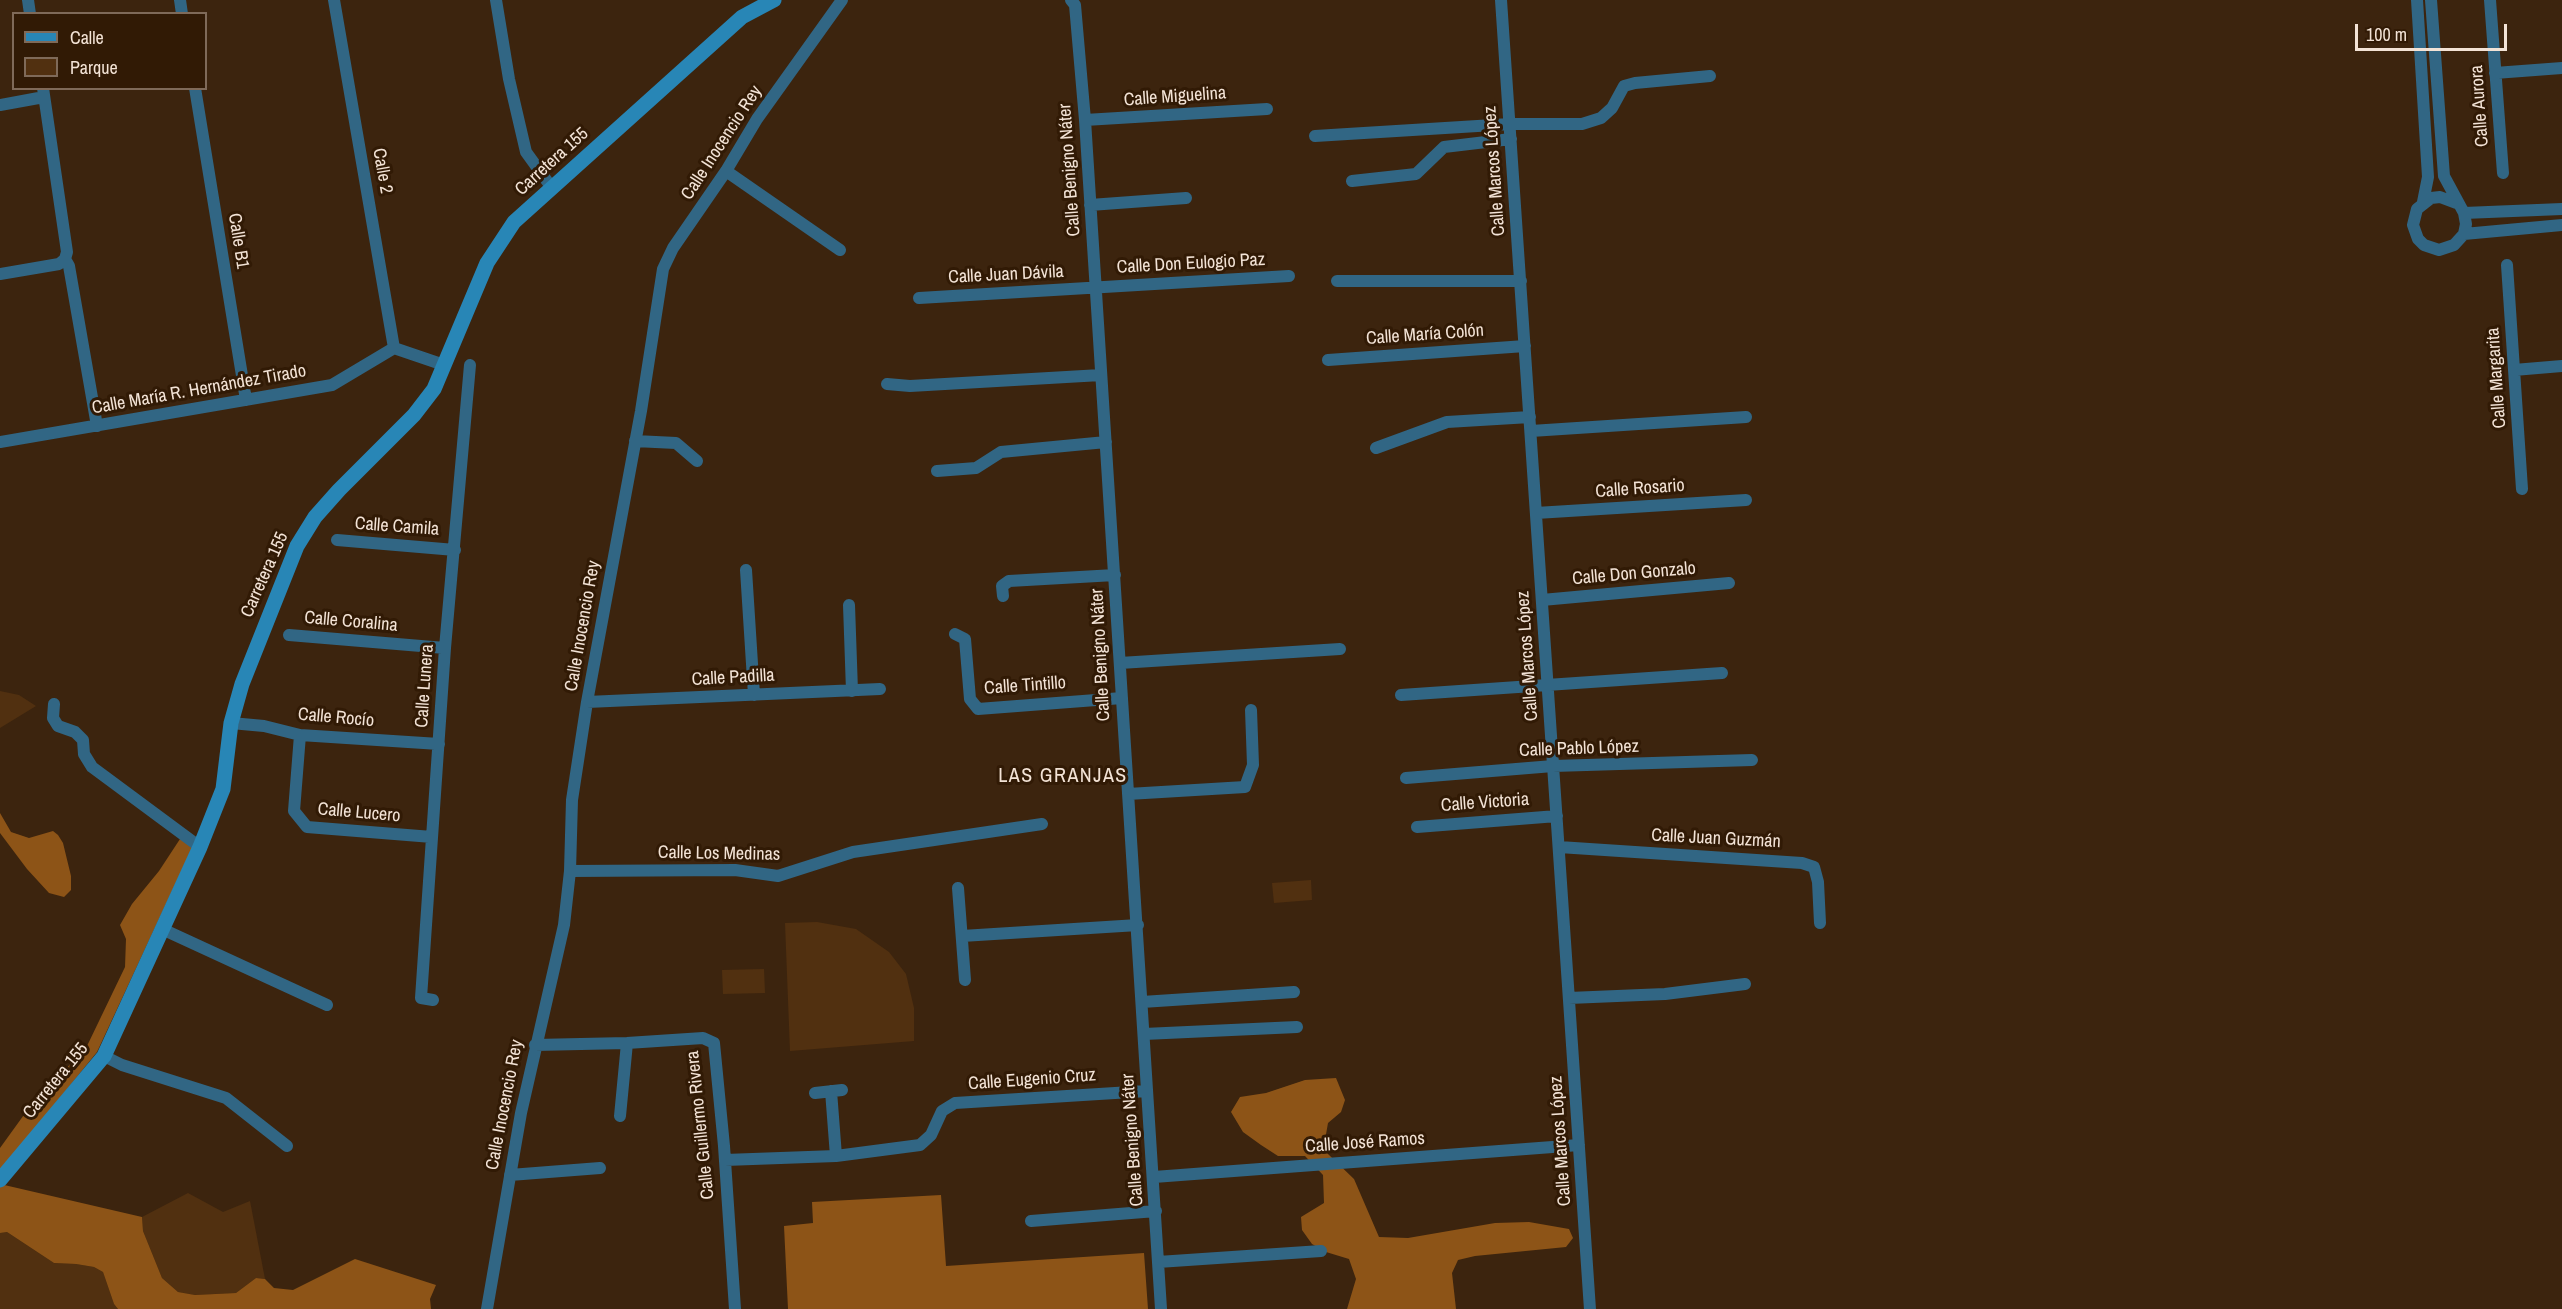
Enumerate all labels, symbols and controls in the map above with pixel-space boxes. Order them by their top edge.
legend [12,12,207,90]
scale bar [2358,12,2510,50]
text: 100 m [2366,22,2407,47]
text: Calle [70,25,104,50]
text: Parque [70,55,118,80]
street label: Calle Aurora [2466,64,2494,148]
street label: Calle Inocencio Rey [677,82,767,204]
street label: Calle Miguelina [1123,83,1227,111]
street label: Calle Benigno Náter [1055,103,1085,237]
street label: Calle Marcos López [1480,105,1510,237]
street label: Carretera 155 [511,124,593,200]
street label: Calle 2 [367,147,397,195]
street label: Calle B1 [223,212,253,270]
street label: Calle Don Eulogio Paz [1116,249,1266,279]
street label: Calle Juan Dávila [948,261,1064,289]
street label: Calle María Colón [1365,320,1485,350]
street label: Calle Margarita [2483,327,2511,429]
street label: Calle María R. Hernández Tirado [90,361,308,419]
street label: Calle Rosario [1595,475,1685,503]
street label: Calle Camila [354,513,440,541]
street label: Carretera 155 [237,529,293,621]
street label: Calle Don Gonzalo [1571,558,1697,590]
street label: Calle Inocencio Rey [561,559,605,693]
street label: Calle Benigno Náter [1087,588,1115,722]
street label: Calle Marcos López [1513,590,1543,722]
street label: Calle Coralina [303,607,399,637]
street label: Calle Lunera [411,644,439,728]
street label: Calle Padilla [691,665,775,691]
street label: Calle Tintillo [983,672,1067,700]
street label: Calle Rocío [297,704,375,732]
street label: Calle Pablo López [1519,736,1639,762]
district label: LAS GRANJAS [998,765,1128,789]
street label: Calle Victoria [1440,789,1530,817]
street label: Calle Lucero [317,799,401,827]
street label: Calle Juan Guzmán [1651,825,1781,853]
street label: Calle Los Medinas [658,842,780,866]
street label: Calle Inocencio Rey [482,1038,528,1172]
street label: Carretera 155 [19,1039,93,1123]
street label: Calle Guillermo Rivera [682,1050,720,1200]
street label: Calle Eugenio Cruz [967,1065,1097,1095]
street label: Calle Benigno Náter [1118,1073,1148,1207]
street label: Calle Marcos López [1546,1075,1576,1207]
street label: Calle José Ramos [1305,1128,1425,1158]

